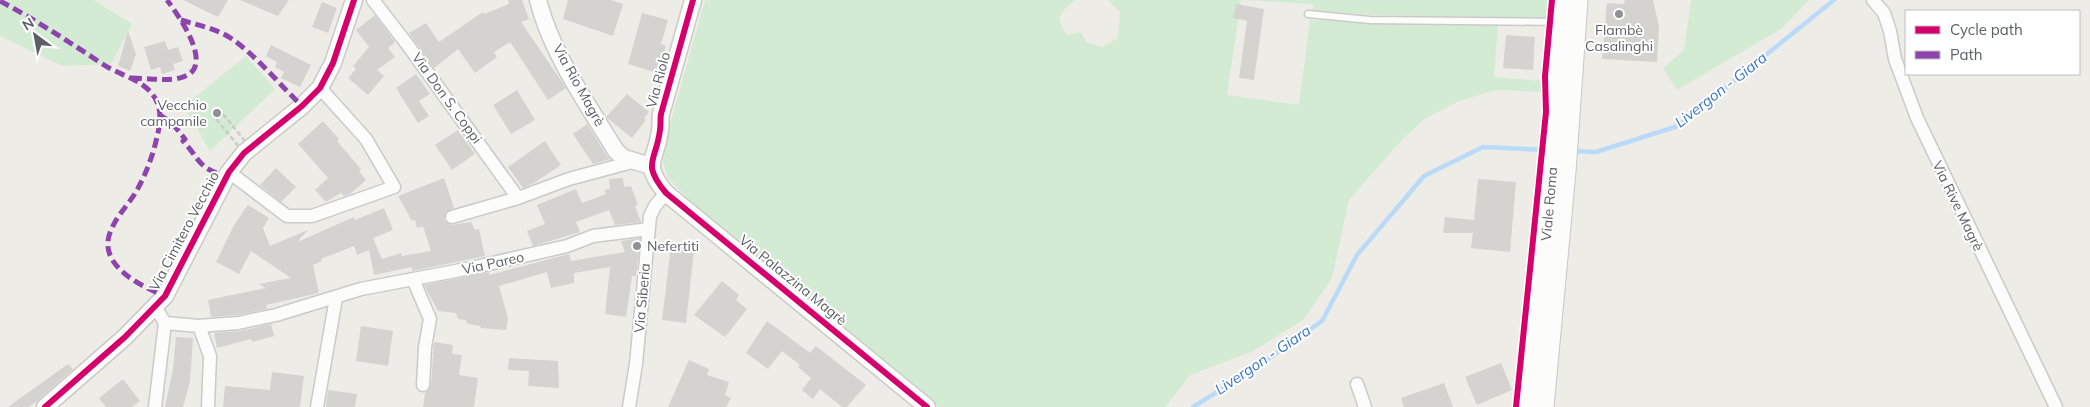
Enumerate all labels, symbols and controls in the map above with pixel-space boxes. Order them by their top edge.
marker: Flambè Casalinghi [1613,8,1625,20]
north arrow [10,10,60,60]
legend [1905,10,2080,75]
text: N [19,14,37,34]
text: Cycle path [1950,20,2023,39]
place label: Flambè Casalinghi [1585,21,1653,55]
street label: Via Rio Magrè [549,41,609,129]
text: Path [1950,45,1982,64]
water label: Livergon - Giara [1671,48,1771,131]
street label: Via Don S. Coppi [408,49,486,147]
street label: Via Riolo [642,50,674,110]
place label: Vecchio campanile [140,96,207,130]
marker: Vecchio campanile [211,107,223,119]
street label: Via Rive Magrè [1928,158,1988,254]
street label: Viale Roma [1537,166,1561,242]
street label: Via Cimitero Vecchio [145,168,223,294]
street label: Via Palazzina Magrè [735,231,851,329]
place label: Nefertiti [647,237,699,255]
marker: Nefertiti [631,240,643,252]
street label: Via Pareo [460,248,526,278]
street label: Via Siberia [630,262,654,334]
water label: Livergon - Giara [1211,320,1314,399]

